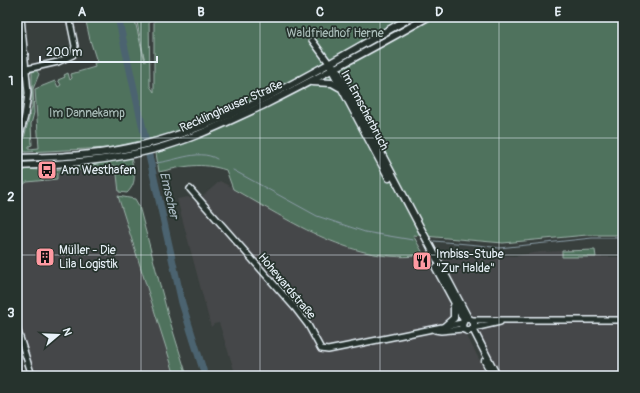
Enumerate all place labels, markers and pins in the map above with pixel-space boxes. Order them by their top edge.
bus stop icon: Am Westhafen [36,159,58,181]
place label: Am Westhafen [61,163,136,178]
place label: Müller - Die Lila Logistik [59,243,118,272]
building icon: Müller - Die Lila Logistik [34,246,56,268]
place label: Imbiss-Stube "Zur Halde" [436,247,504,276]
restaurant icon: Imbiss-Stube "Zur Halde" [411,250,433,272]

